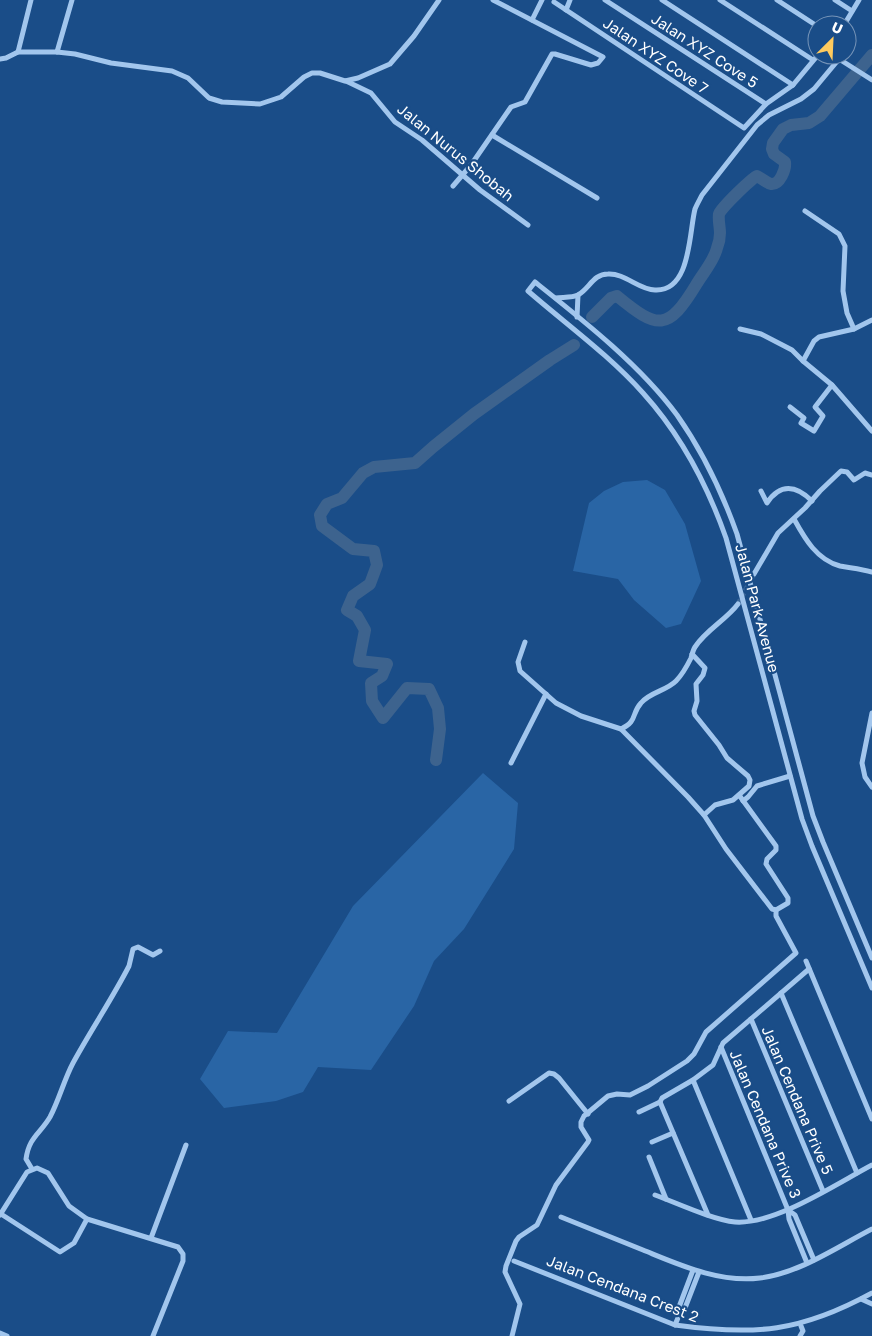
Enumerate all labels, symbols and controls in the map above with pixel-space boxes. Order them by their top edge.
street label: Jalan XYZ Cove 5 [648,9,762,91]
street label: Jalan XYZ Cove 7 [600,13,712,97]
north arrow [807,15,857,65]
text: U [829,18,846,38]
street label: Jalan Nurus Shobah [394,99,518,205]
street label: Jalan Park Avenue [732,542,784,674]
street label: Jalan Cendana Prive 5 [759,1023,837,1177]
street label: Jalan Cendana Prive 3 [727,1047,805,1201]
street label: Jalan Cendana Crest 2 [544,1251,702,1325]

